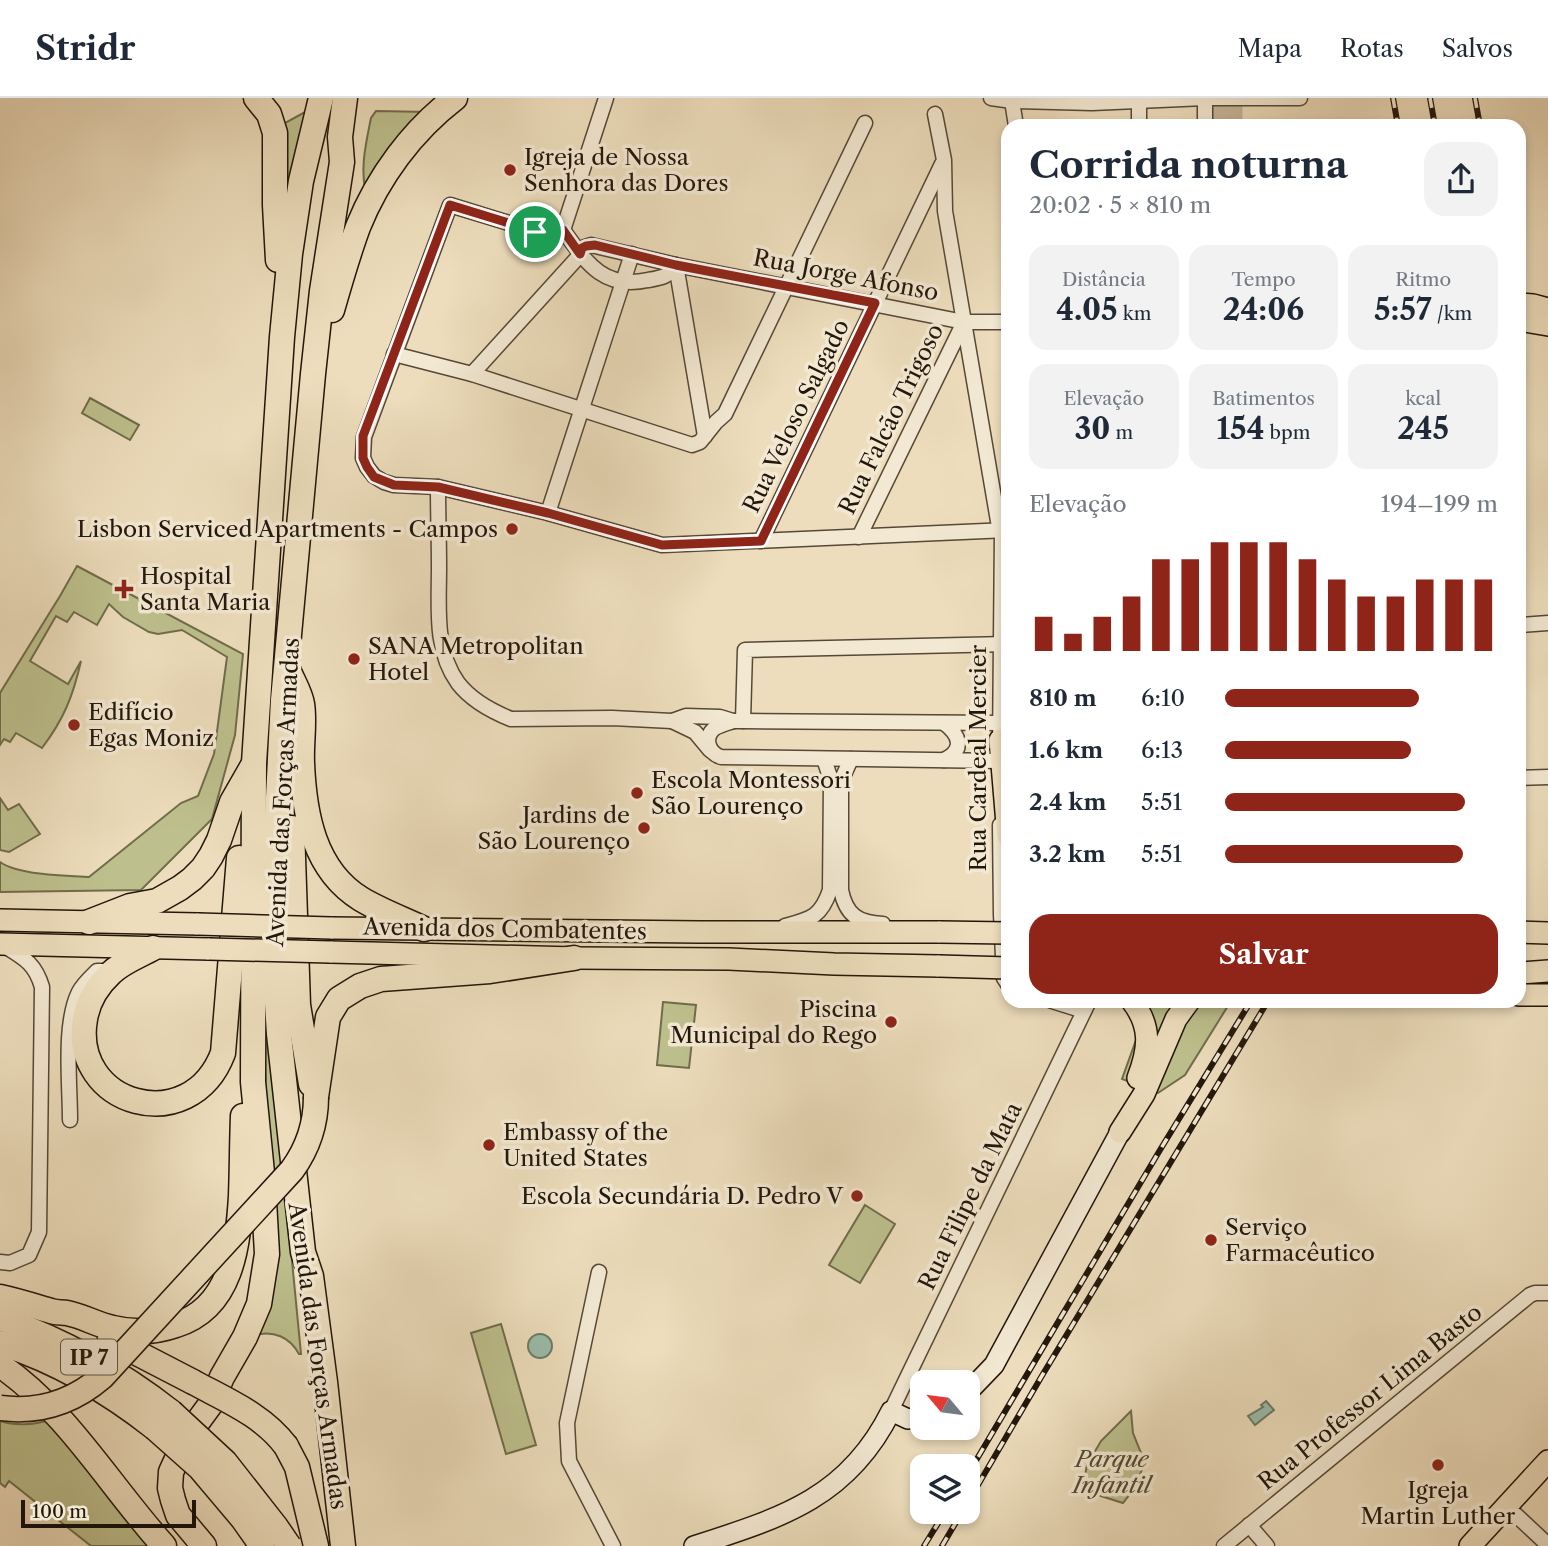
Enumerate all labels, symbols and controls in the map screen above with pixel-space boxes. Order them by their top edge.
text: Stridr [35,28,135,69]
text: Mapa [1238,34,1302,63]
text: Rotas [1340,34,1404,63]
text: Salvos [1442,34,1513,63]
text: Corrida noturna [1029,141,1348,188]
button: share [1424,142,1498,216]
place label: Igreja de Nossa Senhora das Dores [524,143,728,197]
marker: Igreja de Nossa Senhora das Dores [502,162,518,178]
text: 20:02 · 5 × 810 m [1029,191,1211,219]
pin [505,202,565,262]
icon: arrive [516,213,554,251]
street label: Rua Jorge Afonso [751,243,941,307]
text: Distância [1062,268,1146,291]
text: Tempo [1231,268,1296,291]
text: Ritmo [1395,268,1451,291]
text: 4.05 [1056,291,1118,328]
text: 24:06 [1223,291,1304,328]
text: 5:57 [1374,291,1432,328]
text: km [1118,302,1151,325]
text: /km [1432,302,1472,325]
street label: Rua Veloso Salgado [737,315,855,517]
street label: Rua Falcão Trigoso [833,319,949,519]
text: Elevação [1064,387,1144,410]
text: Batimentos [1212,387,1315,410]
text: kcal [1405,387,1441,410]
text: 30 [1074,410,1110,447]
text: 154 [1217,410,1264,447]
text: 245 [1397,410,1449,447]
text: m [1110,421,1133,444]
text: bpm [1264,421,1310,444]
text: Elevação [1029,490,1127,518]
text: 194–199 m [1381,490,1498,518]
place label: Lisbon Serviced Apartments - Campos [77,515,498,543]
marker: Lisbon Serviced Apartments - Campos [504,521,520,537]
place label: Hospital Santa Maria [140,562,271,616]
marker: Hospital Santa Maria [114,579,134,599]
place label: SANA Metropolitan Hotel [368,632,584,686]
street label: Avenida das Forças Armadas [261,637,305,948]
street label: Rua Cardeal Mercier [964,644,992,871]
marker: SANA Metropolitan Hotel [346,651,362,667]
text: 810 m [1029,684,1097,712]
text: 6:10 [1141,684,1185,712]
place label: Edifício Egas Moniz [88,698,214,752]
marker: Edifício Egas Moniz [66,717,82,733]
text: 1.6 km [1029,736,1103,764]
text: 6:13 [1141,736,1183,764]
place label: Escola Montessori São Lourenço [651,766,851,820]
marker: Escola Montessori São Lourenço [629,785,645,801]
text: 2.4 km [1029,788,1106,816]
text: 5:51 [1141,788,1182,816]
place label: Jardins de São Lourenço [478,801,630,855]
marker: Jardins de São Lourenço [636,820,652,836]
text: 3.2 km [1029,840,1106,868]
text: 5:51 [1141,840,1182,868]
street label: Avenida dos Combatentes [362,913,647,945]
button: Salvar [1029,914,1498,994]
place label: Piscina Municipal do Rego [670,995,878,1049]
marker: Piscina Municipal do Rego [883,1014,899,1030]
street label: Rua Filipe da Mata [912,1097,1028,1294]
place label: Embassy of the United States [503,1118,668,1172]
marker: Embassy of the United States [481,1137,497,1153]
place label: Escola Secundária D. Pedro V [521,1182,844,1210]
marker: Escola Secundária D. Pedro V [849,1188,865,1204]
street label: Avenida das Forças Armadas [282,1200,353,1511]
place label: Serviço Farmacêutico [1225,1213,1375,1267]
marker: Serviço Farmacêutico [1203,1232,1219,1248]
street label: Rua Professor Lima Basto [1253,1298,1487,1496]
road number: IP 7 [61,1340,117,1374]
north arrow [910,1370,980,1440]
map controls [910,1370,980,1524]
park label: Parque Infantil [1071,1445,1154,1499]
button: layers [910,1454,980,1524]
marker: Igreja Martin Luther [1430,1457,1446,1473]
place label: Igreja Martin Luther [1361,1476,1516,1530]
scale bar [21,1497,196,1529]
text: 100 m [32,1500,87,1523]

